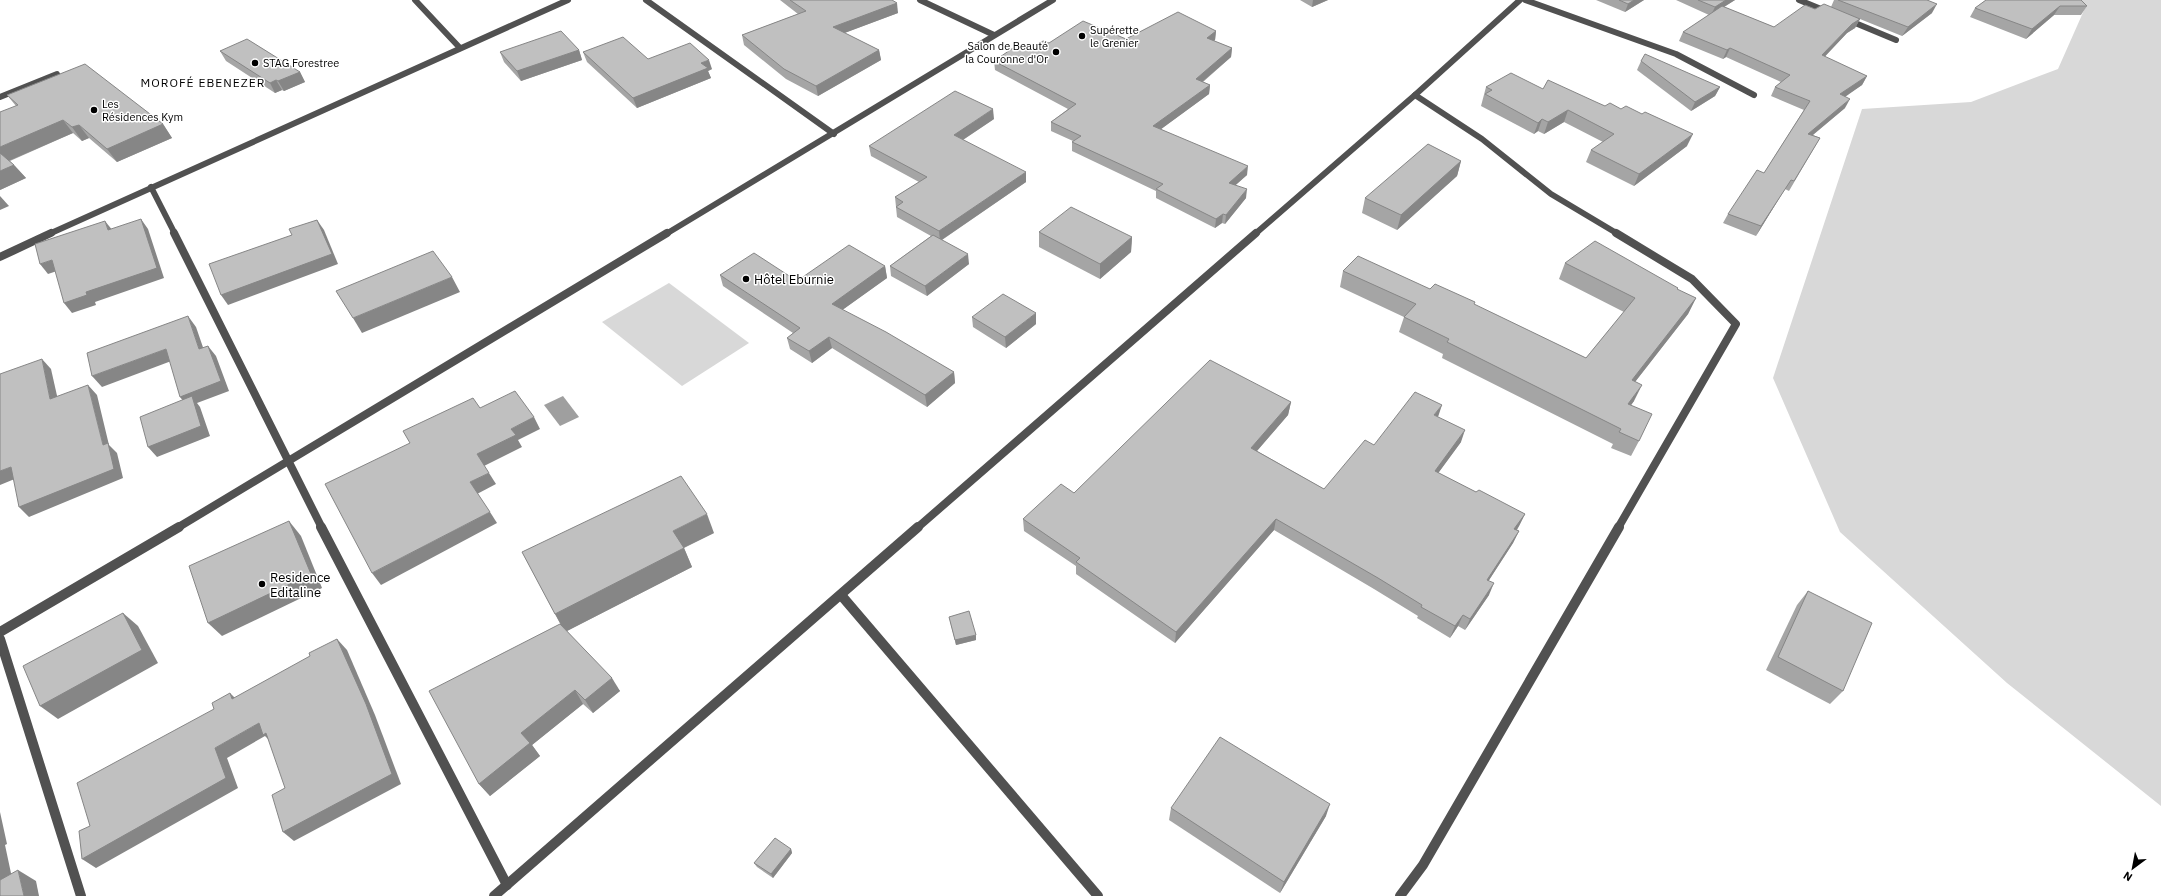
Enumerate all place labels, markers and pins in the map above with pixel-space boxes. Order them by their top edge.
place label: Supérette le Grenier [1090,23,1139,50]
marker: Supérette le Grenier [1077,31,1087,41]
place label: Salon de Beauté la Couronne d'Or [965,39,1048,66]
marker: Salon de Beauté la Couronne d'Or [1051,47,1061,57]
place label: STAG Forestree [263,56,339,70]
marker: STAG Forestree [250,58,260,68]
place label: Les Résidences Kym [102,97,183,124]
marker: Les Résidences Kym [89,105,99,115]
place label: Hôtel Eburnie [754,271,834,288]
marker: Hôtel Eburnie [741,274,751,284]
place label: Residence Editaline [270,569,331,601]
marker: Residence Editaline [257,579,267,589]

